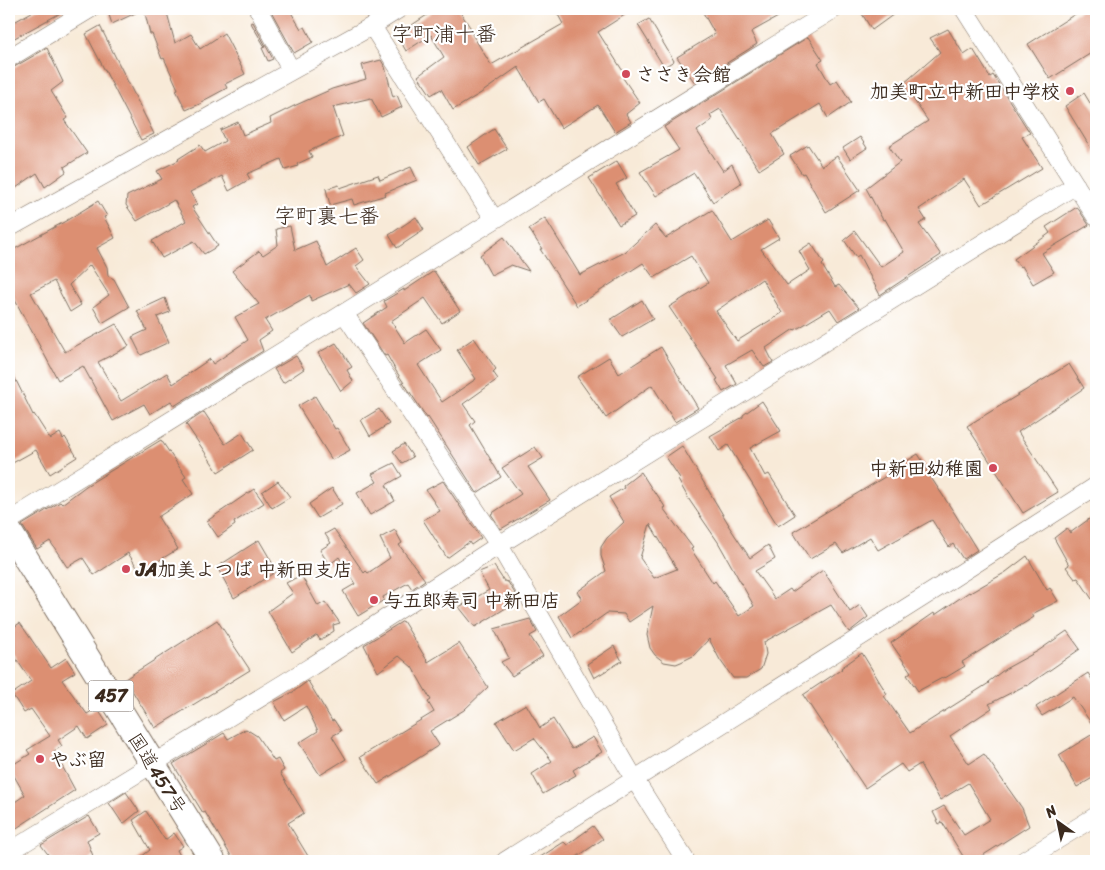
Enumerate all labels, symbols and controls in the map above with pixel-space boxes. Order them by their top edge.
district label: 字町浦十番 [392,15,497,53]
place label: ささき会館 [636,58,731,91]
marker: ささき会館 [620,68,632,80]
place label: 加美町立中新田中学校 [870,75,1060,108]
marker: 加美町立中新田中学校 [1064,85,1076,97]
district label: 字町裏七番 [275,197,380,235]
place label: 中新田幼稚園 [869,452,983,485]
marker: 中新田幼稚園 [987,462,999,474]
place label: JA加美よつば 中新田支店 [135,553,352,586]
marker: JA加美よつば 中新田支店 [120,563,132,575]
place label: 与五郎寿司 中新田店 [384,584,560,617]
marker: 与五郎寿司 中新田店 [368,594,380,606]
road number: 457 [88,680,134,711]
street label: 国道457号 [119,726,196,821]
place label: やぶ留 [50,743,106,776]
marker: やぶ留 [34,753,46,765]
north arrow [1032,798,1082,848]
text: N [1039,798,1062,825]

